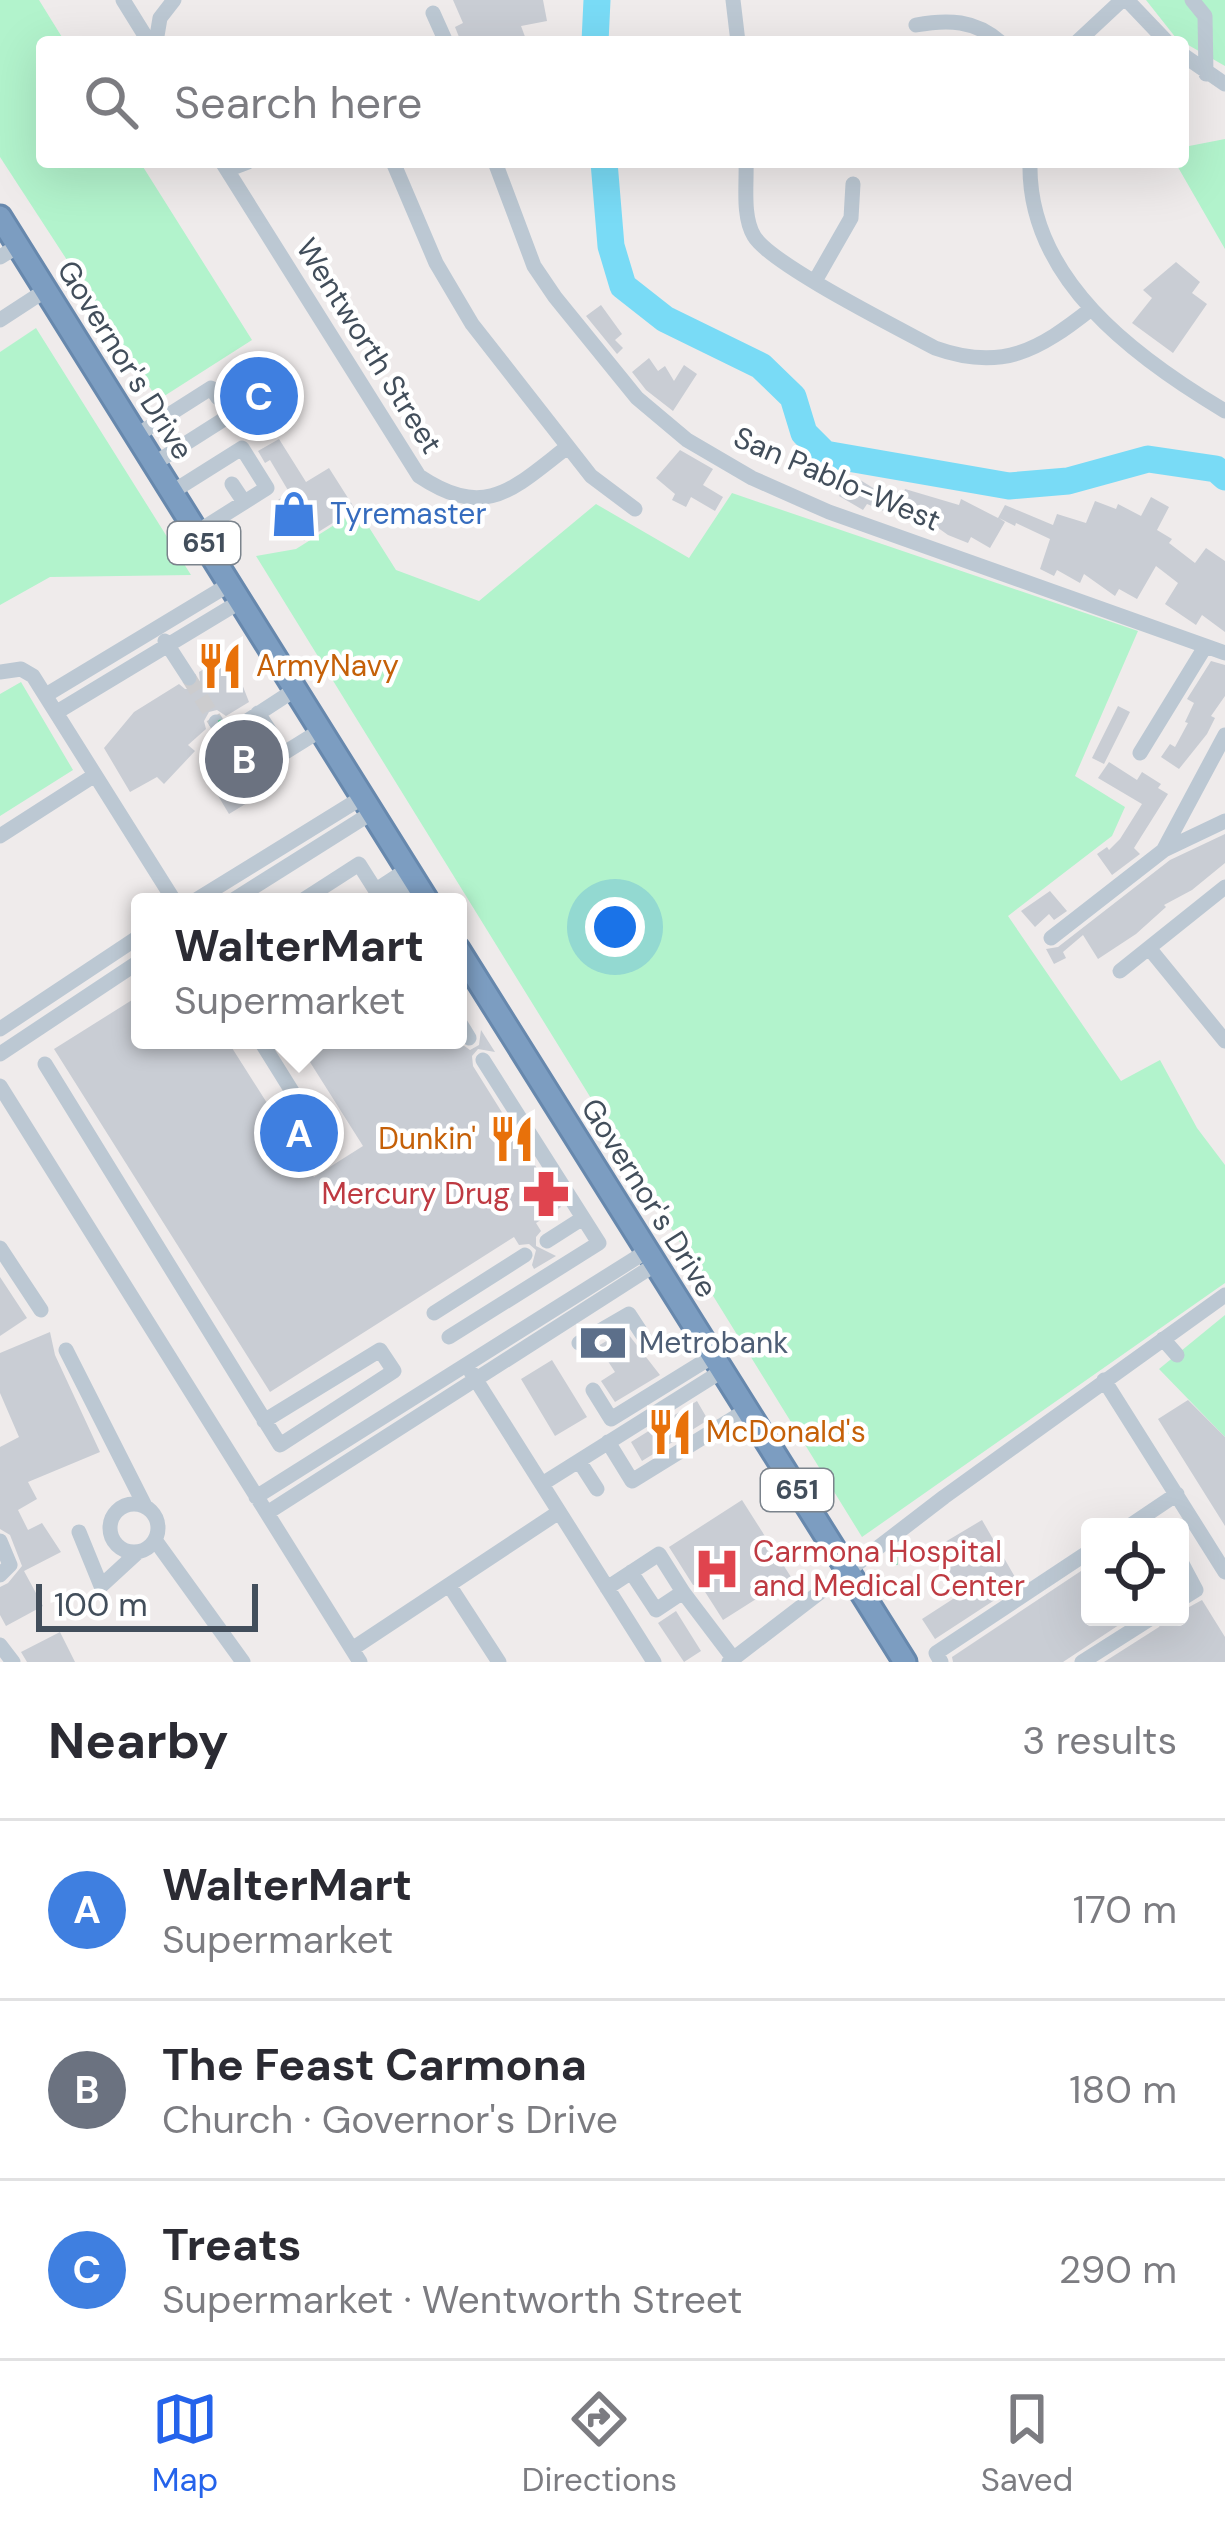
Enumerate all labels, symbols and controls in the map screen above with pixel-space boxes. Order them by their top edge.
search box [36,36,1189,168]
icon: search [78,69,144,135]
text: Search here [174,73,422,132]
street label: Wentworth Street [288,231,451,461]
street label: Governor's Drive [48,253,202,467]
pin: C [220,351,298,441]
street label: San Pablo-West [728,417,947,540]
shop icon: Tyremaster [269,489,319,539]
place label: Tyremaster [330,494,487,533]
road number: 651 [168,522,240,564]
restaurant icon: ArmyNavy [195,641,245,691]
place label: ArmyNavy [256,646,399,685]
pin: B [205,714,283,804]
popup [131,893,467,1049]
your location [585,897,645,957]
text: WalterMart [174,916,424,975]
text: Supermarket [174,975,405,1026]
pin: A [260,1088,338,1178]
street label: Governor's Drive [572,1091,726,1305]
restaurant icon: Dunkin' [487,1114,537,1164]
place label: Dunkin' [378,1119,476,1158]
pharmacy icon: Mercury Drug [521,1169,571,1219]
place label: Mercury Drug [321,1174,510,1213]
bank icon: Metrobank [578,1318,628,1368]
place label: Metrobank [639,1323,788,1362]
restaurant icon: McDonald's [645,1407,695,1457]
place label: McDonald's [706,1412,866,1451]
road number: 651 [761,1469,833,1511]
map controls [1081,1518,1189,1626]
button: locate [1081,1518,1189,1626]
place label: Carmona Hospital and Medical Center [753,1532,1025,1605]
hospital icon: Carmona Hospital and Medical Center [692,1544,742,1594]
scale bar [36,1578,258,1631]
text: 100 m [54,1583,148,1626]
text: Nearby [48,1707,229,1774]
text: 3 results [1022,1715,1177,1766]
text: WalterMart [162,1855,412,1914]
text: A [73,1884,101,1935]
text: 170 m [1073,1884,1177,1935]
text: Supermarket [162,1914,393,1965]
text: The Feast Carmona [162,2035,587,2094]
text: B [75,2064,99,2115]
text: 180 m [1069,2064,1177,2115]
text: Church · Governor's Drive [162,2094,618,2145]
text: Treats [162,2215,301,2274]
text: C [73,2244,101,2295]
text: 290 m [1059,2244,1177,2295]
text: Supermarket · Wentworth Street [162,2274,743,2325]
tab: Map [152,2386,218,2501]
tab: Directions [522,2386,677,2501]
tab: Saved [981,2386,1073,2501]

